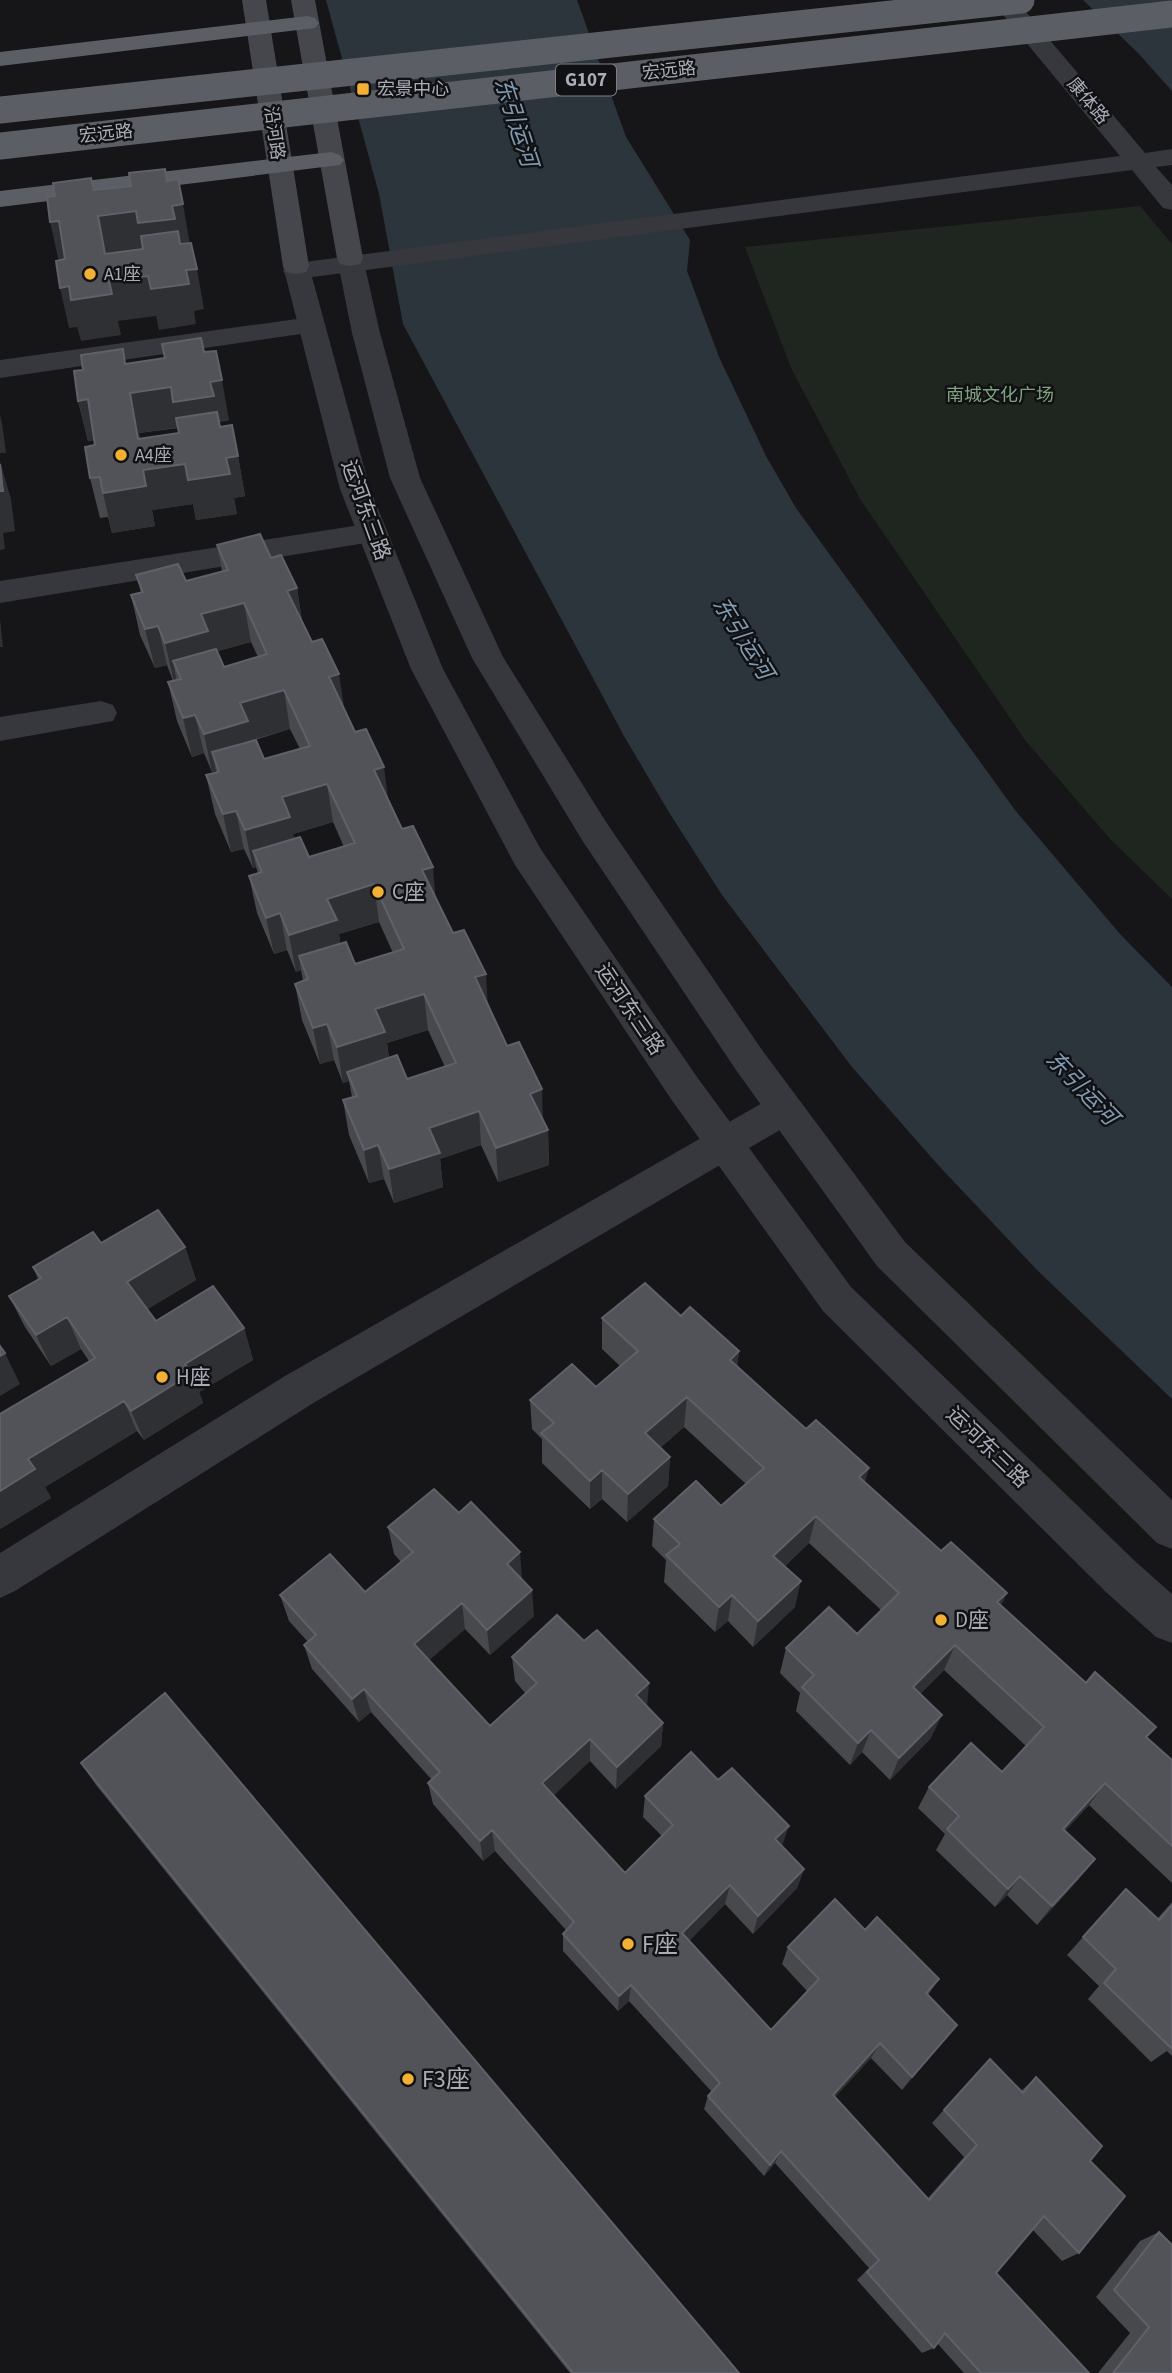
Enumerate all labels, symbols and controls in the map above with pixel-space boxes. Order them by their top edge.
street label: 宏远路 [641,56,697,86]
road number: G107 [556,64,616,96]
street label: 康体路 [1061,72,1115,130]
water label: 东引运河 [486,73,547,175]
place label: 宏景中心 [377,77,449,102]
marker: 宏景中心 [355,81,371,97]
street label: 沿河路 [258,105,290,161]
street label: 宏远路 [78,119,134,149]
place label: A1座 [104,262,141,287]
marker: A1座 [82,266,98,282]
park label: 南城文化广场 [946,383,1054,408]
place label: A4座 [135,443,172,468]
marker: A4座 [113,447,129,463]
street label: 运河东三路 [334,456,398,564]
water label: 东引运河 [705,590,783,689]
place label: C座 [392,877,425,907]
marker: C座 [370,884,386,900]
street label: 运河东三路 [588,957,672,1061]
water label: 东引运河 [1038,1043,1129,1135]
place label: H座 [176,1362,211,1392]
marker: H座 [154,1369,170,1385]
street label: 运河东三路 [940,1400,1036,1494]
place label: D座 [955,1605,989,1635]
marker: D座 [933,1612,949,1628]
place label: F座 [642,1927,678,1962]
marker: F座 [620,1936,636,1952]
place label: F3座 [422,2062,470,2097]
marker: F3座 [400,2071,416,2087]

